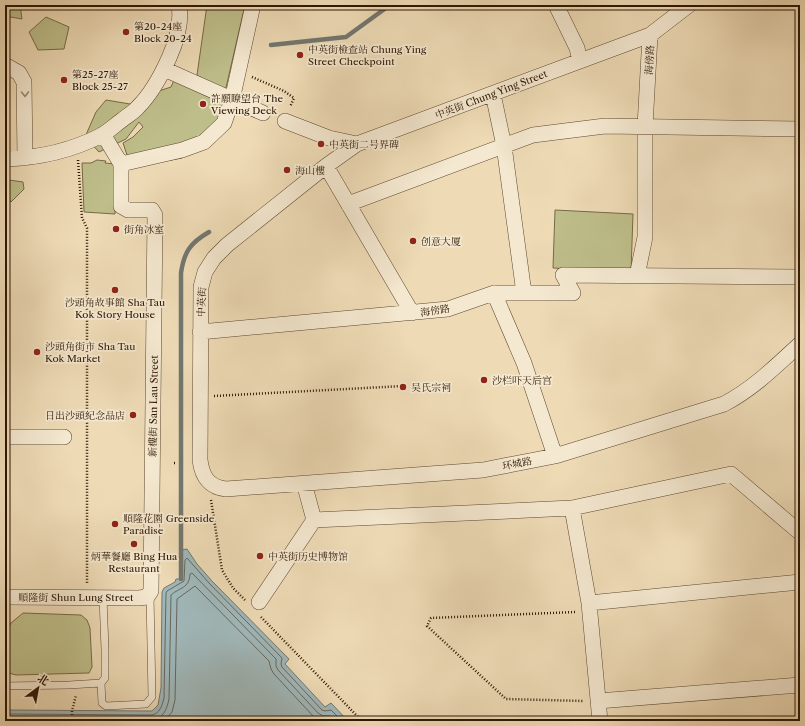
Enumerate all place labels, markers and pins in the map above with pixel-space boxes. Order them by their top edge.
place label: 第20-24座 Block 20-24 [134,20,192,45]
marker: 第20-24座 Block 20-24 [121,27,131,37]
place label: 中英街檢查站 Chung Ying Street Checkpoint [308,43,427,68]
marker: 中英街檢查站 Chung Ying Street Checkpoint [295,50,305,60]
place label: 第25-27座 Block 25-27 [72,68,128,93]
marker: 第25-27座 Block 25-27 [59,75,69,85]
place label: 許願瞭望台 The Viewing Deck [210,92,283,117]
marker: 許願瞭望台 The Viewing Deck [198,99,208,109]
place label: 中英街二号界碑 [329,138,399,151]
marker: 中英街二号界碑 [316,139,326,149]
place label: 海山樓 [295,164,325,177]
marker: 海山樓 [282,165,292,175]
place label: 街角冰室 [124,223,164,236]
marker: 街角冰室 [111,224,121,234]
place label: 创意大厦 [421,235,461,248]
marker: 创意大厦 [408,236,418,246]
marker: 沙頭角故事館 Sha Tau Kok Story House [110,285,120,295]
place label: 沙頭角故事館 Sha Tau Kok Story House [65,296,165,321]
place label: 沙頭角街市 Sha Tau Kok Market [45,340,135,365]
marker: 沙頭角街市 Sha Tau Kok Market [32,347,42,357]
place label: 沙栏吓天后宫 [492,374,552,387]
marker: 沙栏吓天后宫 [479,375,489,385]
place label: 吴氏宗祠 [411,381,451,394]
marker: 吴氏宗祠 [398,382,408,392]
place label: 日出沙頭紀念品店 [45,409,125,422]
marker: 日出沙頭紀念品店 [128,410,138,420]
place label: 順隆花園 Greenside Paradise [123,512,215,537]
marker: 順隆花園 Greenside Paradise [110,519,120,529]
marker: 炳華餐廳 Bing Hua Restaurant [129,539,139,549]
place label: 炳華餐廳 Bing Hua Restaurant [91,550,178,575]
place label: 中英街历史博物馆 [268,550,348,563]
marker: 中英街历史博物馆 [255,551,265,561]

